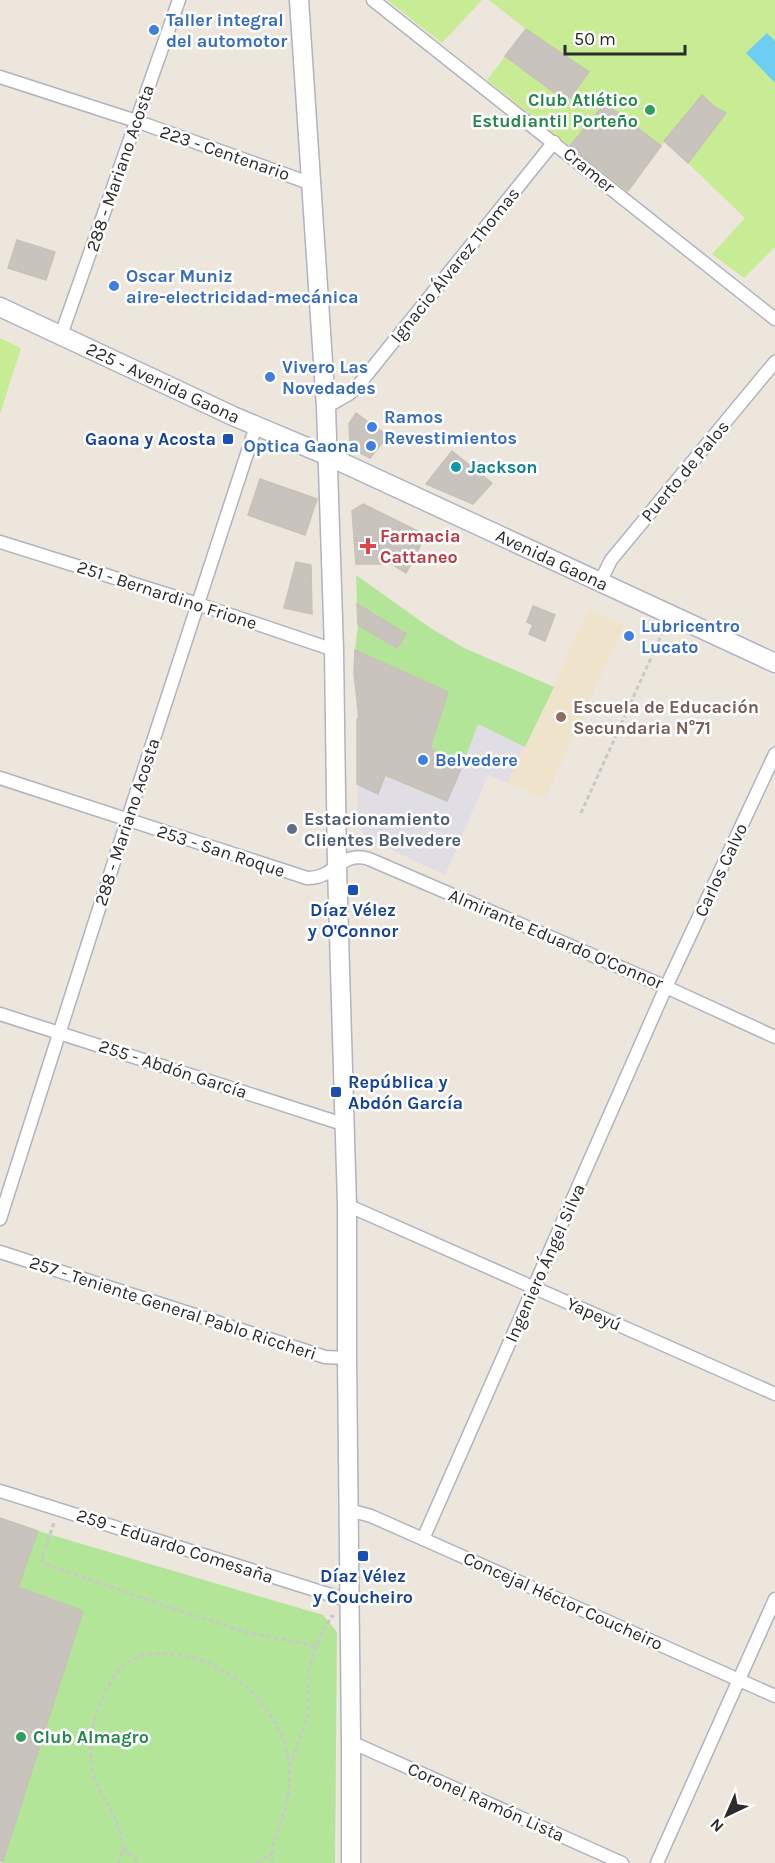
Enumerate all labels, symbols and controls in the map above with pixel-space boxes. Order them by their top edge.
place label: Taller integral del automotor [166,9,287,52]
scale bar [565,18,685,56]
marker: Taller integral del automotor [147,23,161,37]
text: 50 m [574,28,616,50]
street label: 288 - Mariano Acosta [81,82,159,254]
place label: Club Atlético Estudiantil Porteño [472,89,638,132]
marker: Club Atlético Estudiantil Porteño [643,103,657,117]
street label: 223 - Centenario [157,120,293,186]
street label: Cramer [559,143,620,198]
street label: Ignacio Álvarez Thomas [385,182,524,347]
place label: Oscar Muniz aire-electricidad-mecánica [126,265,359,308]
marker: Oscar Muniz aire-electricidad-mecánica [107,279,121,293]
street label: 225 - Avenida Gaona [83,338,243,428]
place label: Vivero Las Novedades [282,356,376,399]
marker: Vivero Las Novedades [263,370,277,384]
place label: Ramos Revestimientos [384,406,517,449]
street label: Puerto de Palos [636,416,734,526]
marker: Ramos Revestimientos [365,420,379,434]
place label: Gaona y Acosta [85,428,216,450]
marker: Gaona y Acosta [221,432,235,446]
place label: Optica Gaona [243,435,359,457]
marker: Optica Gaona [364,439,378,453]
place label: Jackson [468,456,538,478]
marker: Jackson [449,460,463,474]
street label: Avenida Gaona [492,524,612,596]
place label: Farmacia Cattaneo [380,525,461,568]
marker: Farmacia Cattaneo [361,539,375,553]
street label: 251 - Bernardino Frione [74,556,260,634]
place label: Lubricentro Lucato [641,615,740,658]
marker: Lubricentro Lucato [622,629,636,643]
place label: Escuela de Educación Secundaria N°71 [573,696,759,739]
marker: Escuela de Educación Secundaria N°71 [554,710,568,724]
street label: 288 - Mariano Acosta [90,735,164,909]
place label: Belvedere [435,749,518,771]
marker: Belvedere [416,753,430,767]
place label: Estacionamiento Clientes Belvedere [304,808,461,851]
street label: 253 - San Roque [154,820,288,882]
street label: Carlos Calvo [690,820,752,920]
marker: Estacionamiento Clientes Belvedere [285,822,299,836]
marker: Díaz Vélez y O'Connor [346,883,360,897]
street label: Almirante Eduardo O'Connor [445,884,667,994]
place label: Díaz Vélez y O'Connor [308,899,398,942]
street label: 255 - Abdón García [96,1035,250,1103]
place label: República y Abdón García [348,1071,463,1114]
marker: República y Abdón García [329,1085,343,1099]
street label: Ingeniero Ángel Silva [499,1180,590,1346]
street label: 257 - Teniente General Pablo Riccheri [27,1251,319,1365]
street label: Yapeyú [563,1292,625,1336]
street label: 259 - Eduardo Comesaña [74,1504,276,1588]
street label: Concejal Héctor Coucheiro [460,1547,666,1655]
marker: Díaz Vélez y Coucheiro [356,1549,370,1563]
place label: Díaz Vélez y Coucheiro [313,1565,413,1608]
place label: Club Almagro [33,1726,149,1748]
marker: Club Almagro [14,1730,28,1744]
street label: Coronel Ramón Lista [404,1758,568,1846]
north arrow [697,1785,757,1845]
text: N [706,1815,728,1836]

